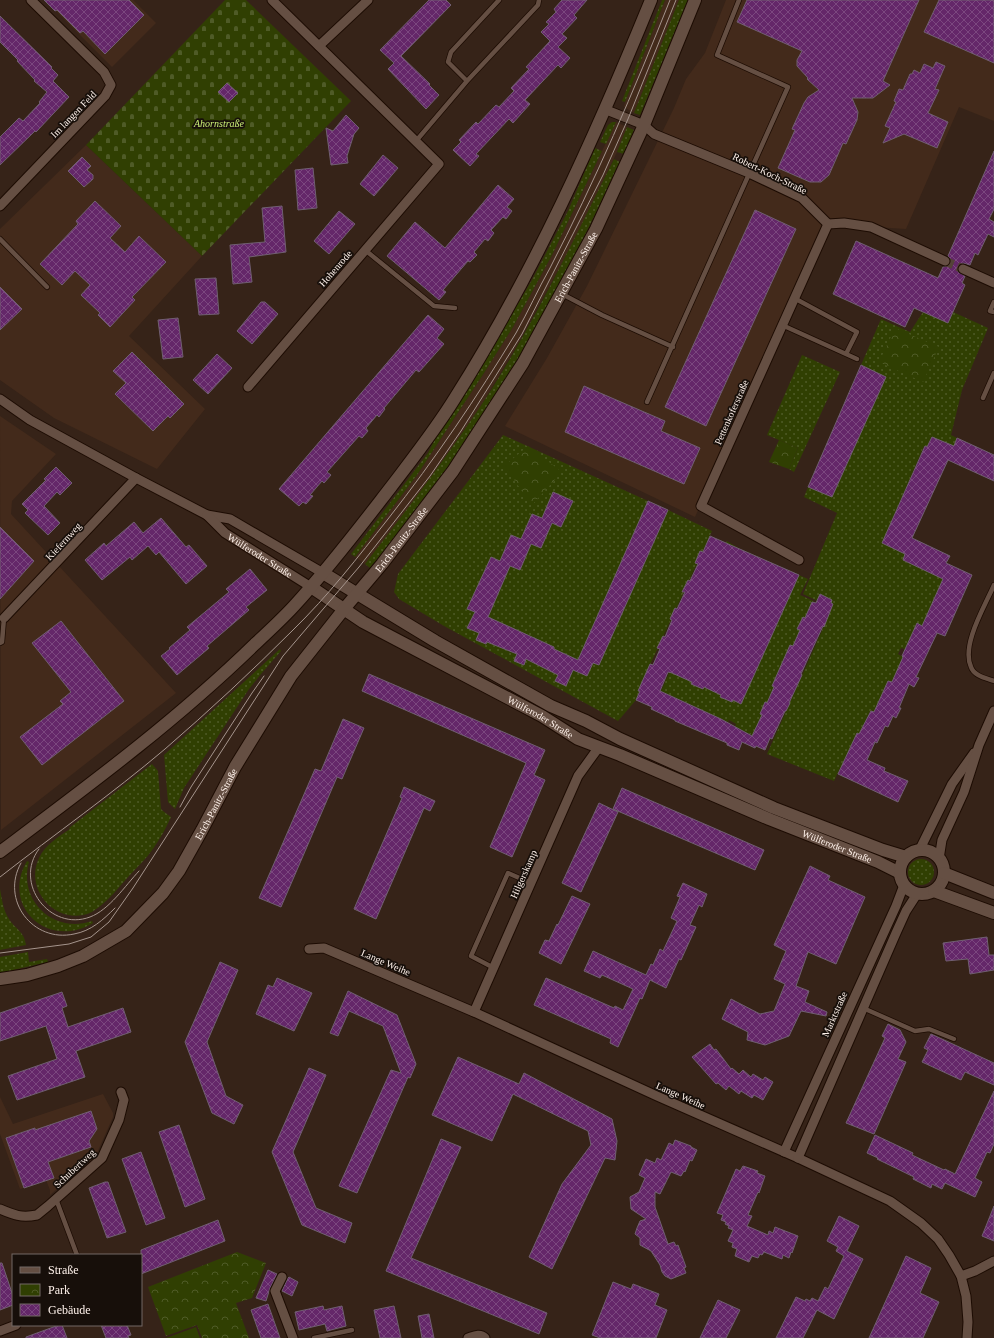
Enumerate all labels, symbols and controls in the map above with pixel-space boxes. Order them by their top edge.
street label: Im langen Feld [48,89,98,140]
park label: Ahornstraße [193,118,245,129]
street label: Robert-Koch-Straße [731,151,809,196]
street label: Erich-Panitz-Straße [552,229,600,304]
street label: Hohenrode [317,248,354,289]
street label: Pettenkoferstraße [712,377,751,446]
street label: Erich-Panitz-Straße [373,504,430,574]
street label: Kiefernweg [43,520,83,562]
street label: Wülferoder Straße [226,531,295,580]
street label: Wülferoder Straße [506,694,576,741]
street label: Erich-Panitz-Straße [193,766,240,842]
street label: Wülferoder Straße [800,828,874,865]
street label: Hilgerskamp [508,848,539,900]
street label: Lange Weihe [359,947,413,978]
street label: Marktstraße [820,989,850,1039]
street label: Lange Weihe [655,1080,708,1111]
street label: Schubertweg [51,1147,97,1190]
legend [12,1254,142,1326]
text: Straße [48,1263,79,1277]
text: Park [48,1283,70,1297]
text: Gebäude [48,1303,91,1317]

